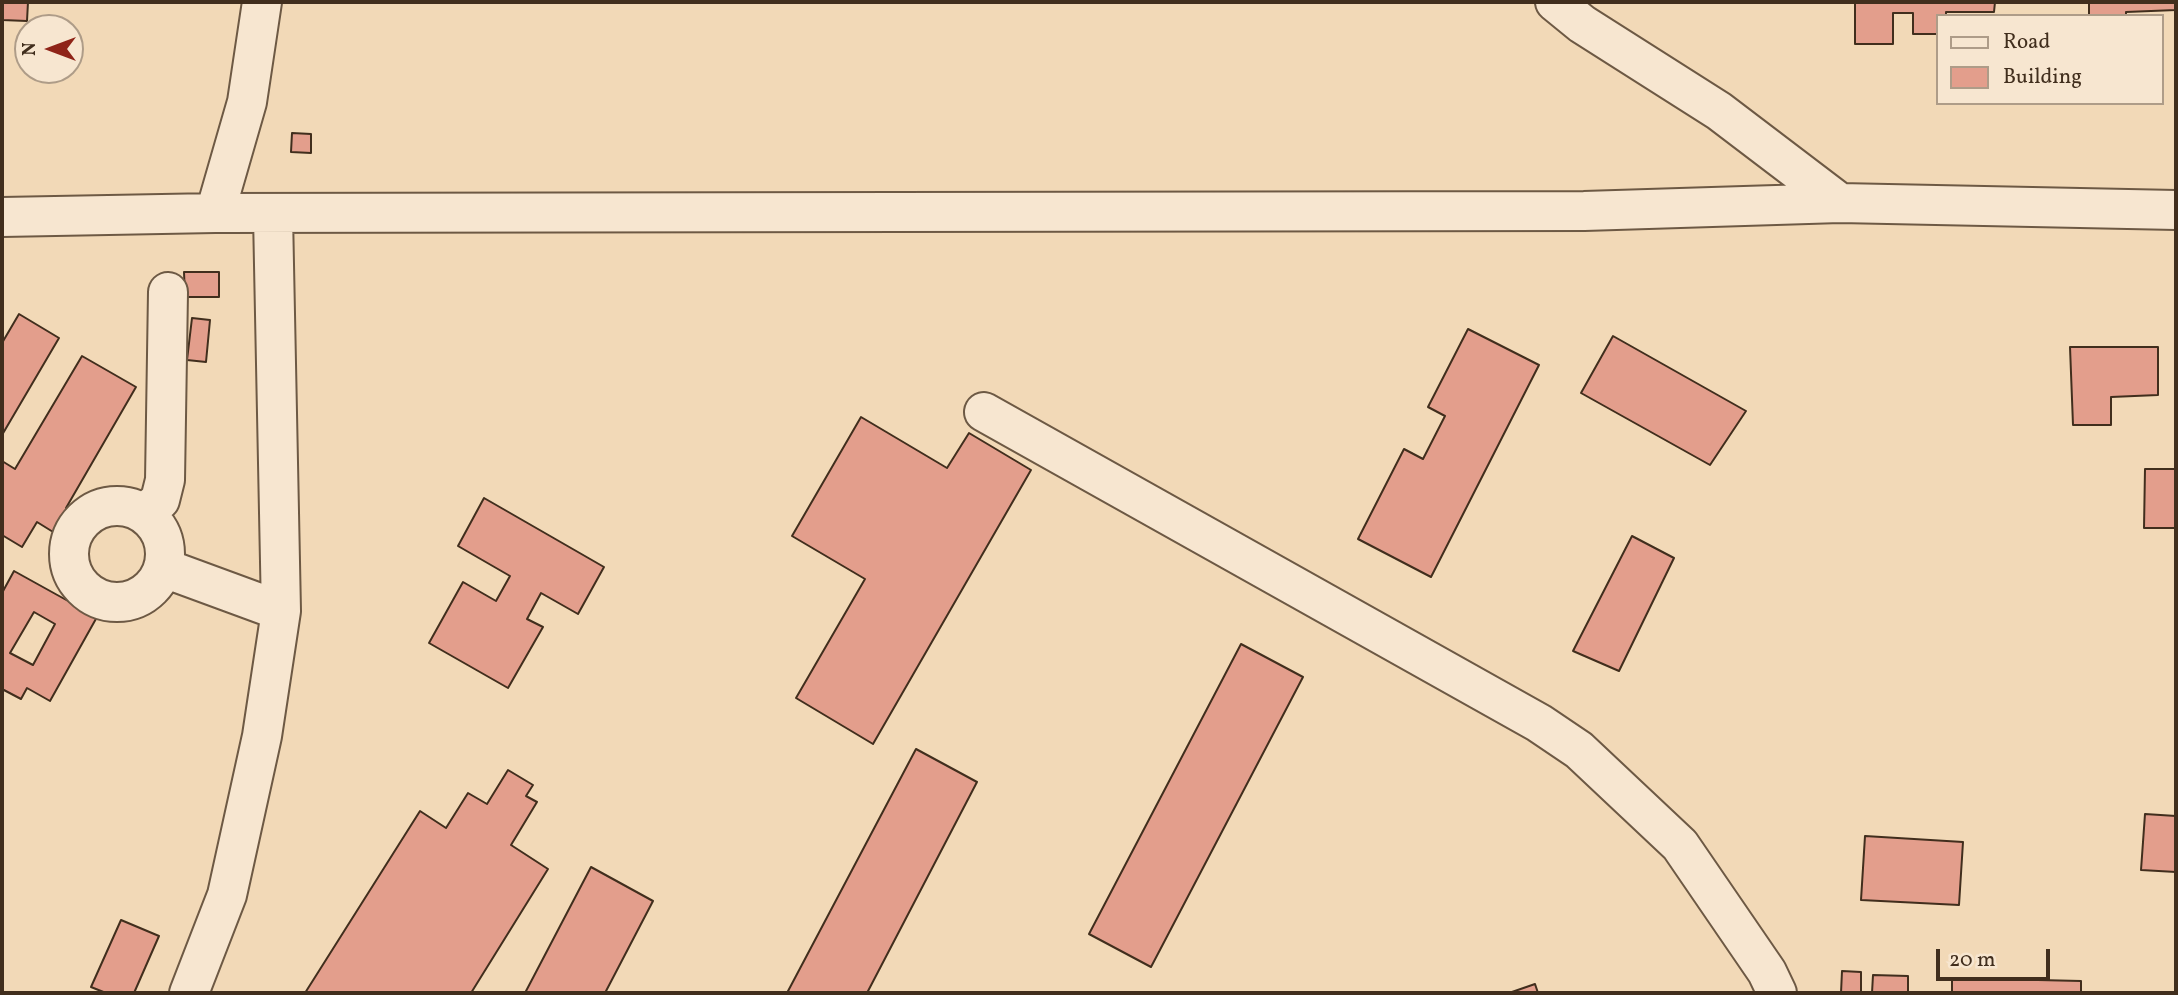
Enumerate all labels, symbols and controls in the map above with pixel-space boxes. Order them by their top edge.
north arrow [14,14,84,84]
legend [1937,14,2164,105]
text: Road [2003,28,2050,57]
text: N [17,42,43,56]
text: Building [2003,63,2082,92]
scale bar [1940,936,2054,980]
text: 20 m [1949,946,1995,975]

